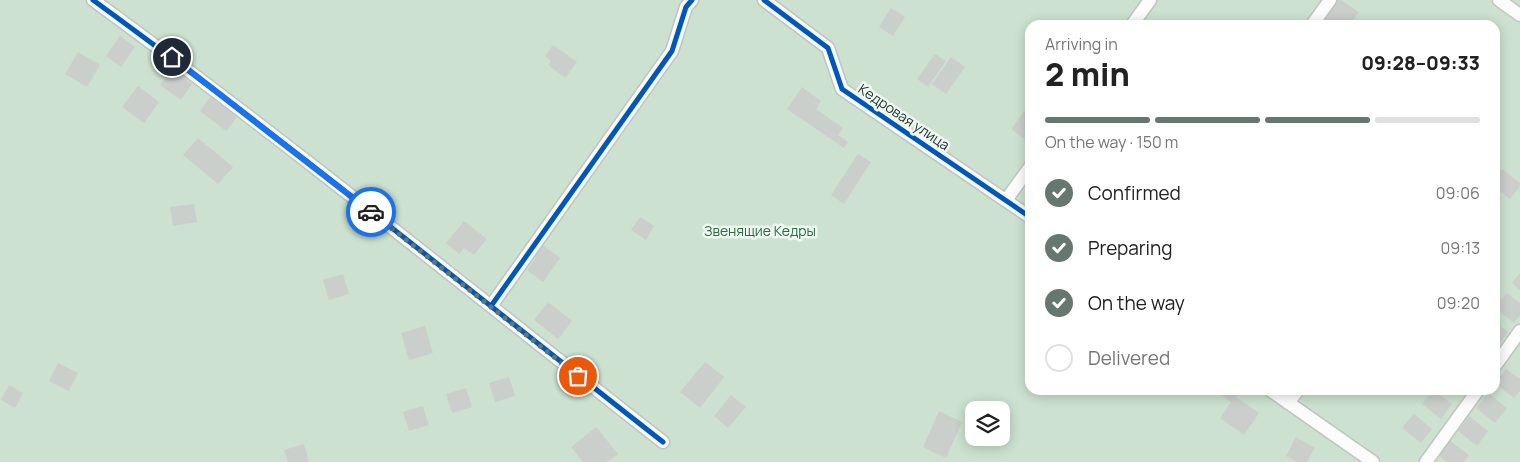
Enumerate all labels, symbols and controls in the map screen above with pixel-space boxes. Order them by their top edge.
text: Arriving in [1045,33,1118,55]
pin [151,36,193,78]
icon: home [158,43,186,71]
text: 09:28–09:33 [1361,50,1480,76]
text: 2 min [1045,52,1130,96]
street label: Кедровая улица [855,79,954,154]
text: On the way · 150 m [1045,131,1178,153]
icon: check [1045,179,1073,207]
text: Confirmed [1088,180,1181,206]
text: 09:06 [1436,182,1480,204]
courier [346,187,396,237]
icon: car [357,198,385,226]
park label: Звенящие Кедры [704,221,816,240]
icon: check [1045,234,1073,262]
text: Preparing [1088,235,1173,261]
text: 09:13 [1440,237,1480,259]
icon: check [1045,289,1073,317]
text: On the way [1088,290,1185,316]
text: 09:20 [1437,292,1480,314]
text: Delivered [1088,345,1170,371]
pin [557,355,599,397]
icon: bag [564,362,592,390]
map controls [965,401,1010,446]
button: layers [965,401,1010,446]

